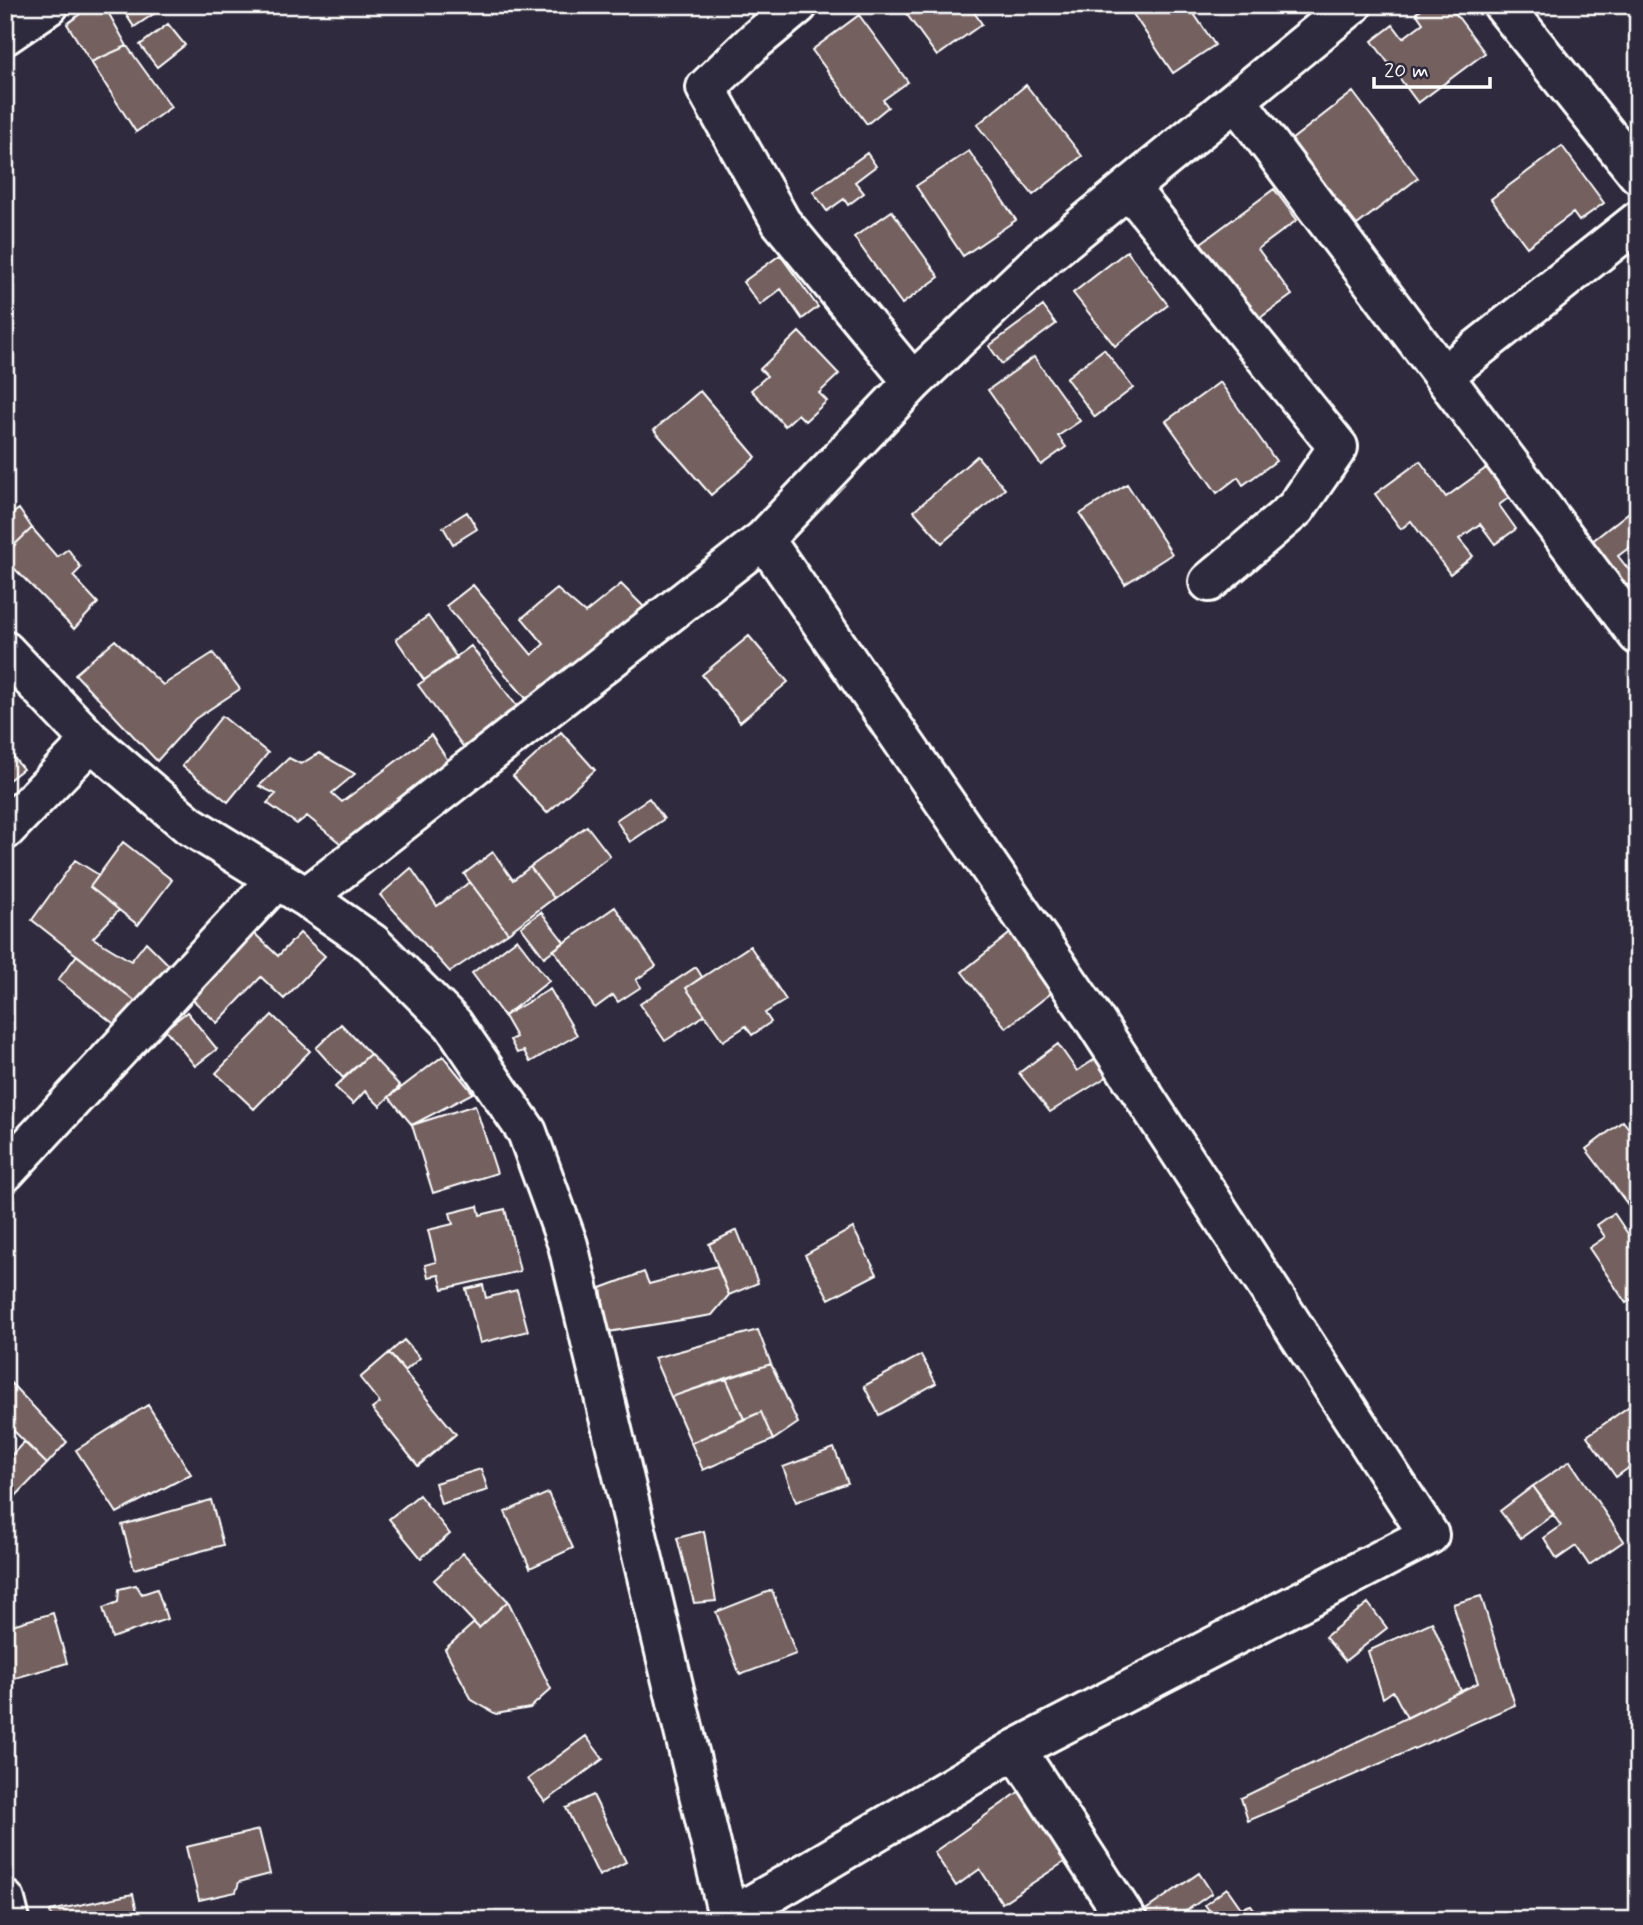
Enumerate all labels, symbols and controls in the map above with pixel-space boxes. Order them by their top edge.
scale bar [1374,46,1489,90]
text: 20 m [1384,57,1429,85]

